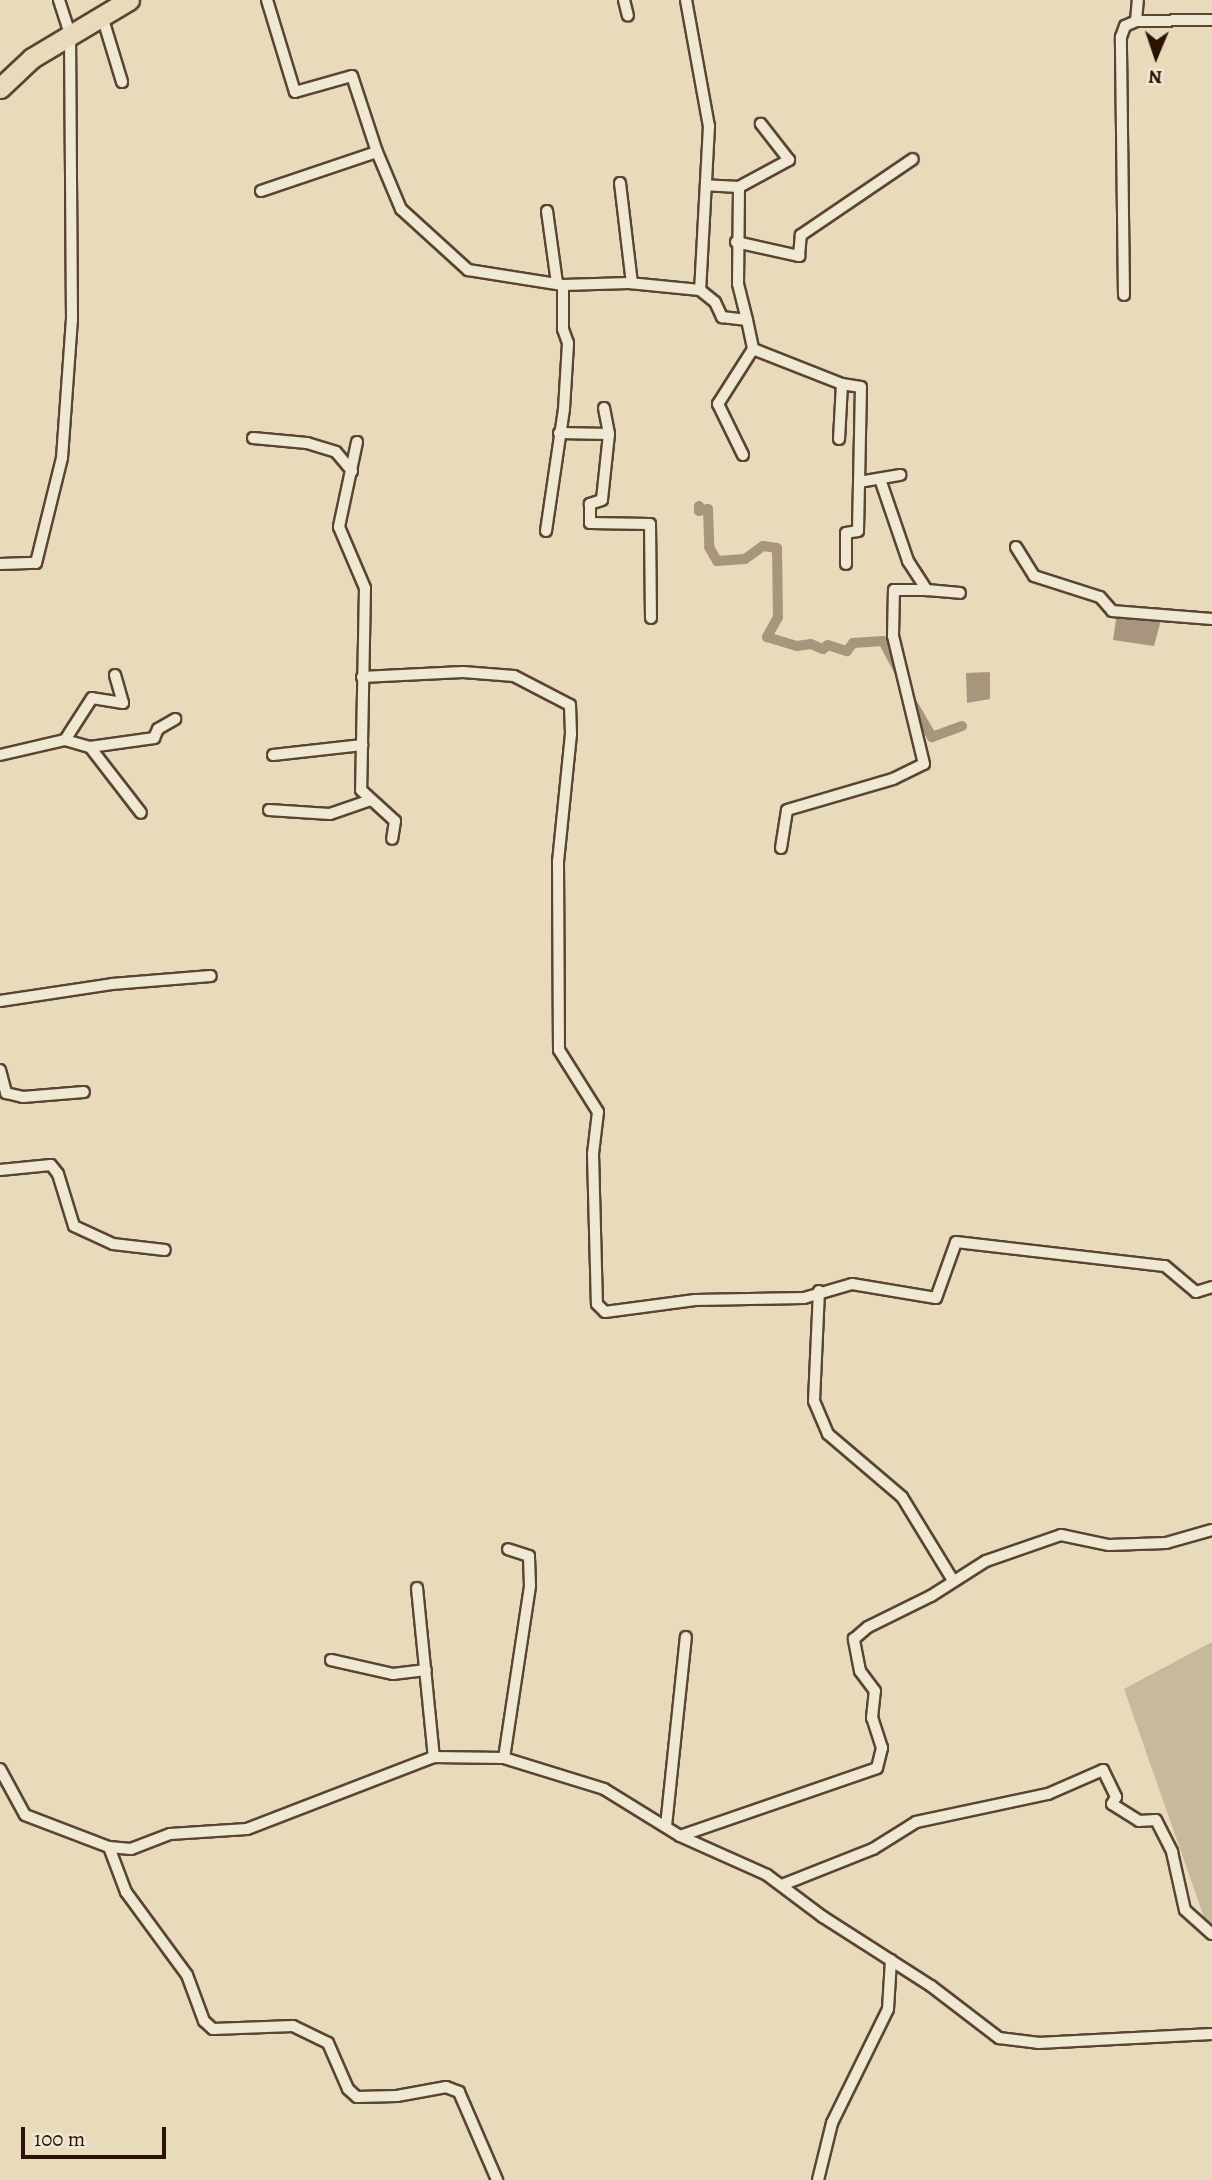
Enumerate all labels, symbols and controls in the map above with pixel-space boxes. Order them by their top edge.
north arrow [1121,21,1191,91]
text: N [1148,64,1163,90]
scale bar [24,2114,170,2158]
text: 100 m [34,2125,85,2153]

